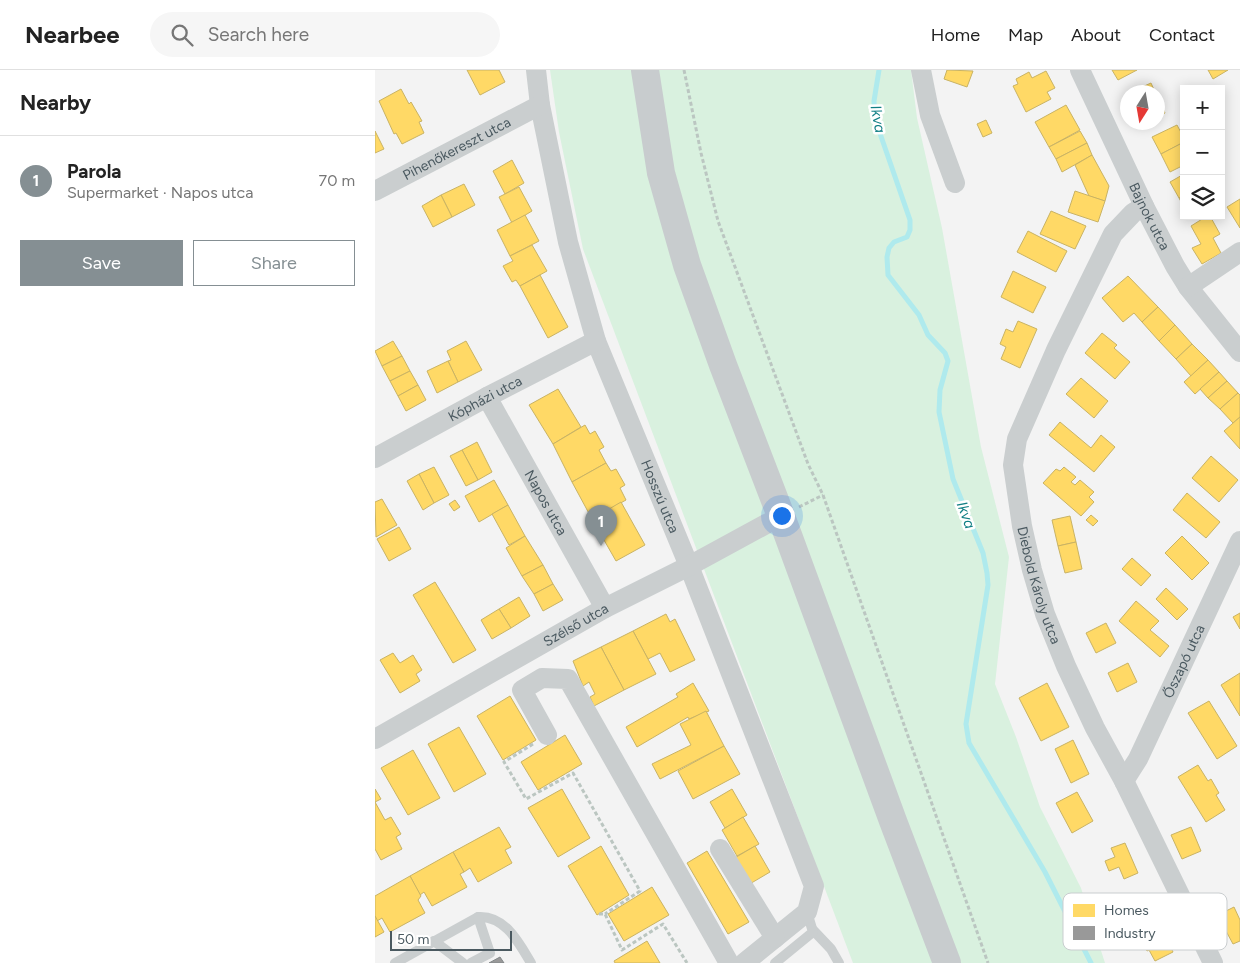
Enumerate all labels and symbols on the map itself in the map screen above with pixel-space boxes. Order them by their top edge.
north arrow [1120,85,1165,130]
water label: Ikva [867,104,890,135]
street label: Pihenőkereszt utca [400,113,513,184]
street label: Bajnok utca [1126,180,1174,253]
street label: Kópházi utca [445,372,525,425]
street label: Hosszú utca [638,457,683,535]
street label: Napos utca [521,467,571,538]
water label: Ikva [953,499,979,531]
your location [769,503,795,529]
pin: 1 [585,505,617,546]
street label: Diebold Károly utca [1014,525,1065,646]
street label: Szélső utca [540,599,611,650]
street label: Őszapó utca [1159,622,1208,701]
legend [1063,893,1227,950]
text: Homes [1104,902,1149,919]
text: Industry [1104,925,1156,942]
scale bar [390,928,513,951]

